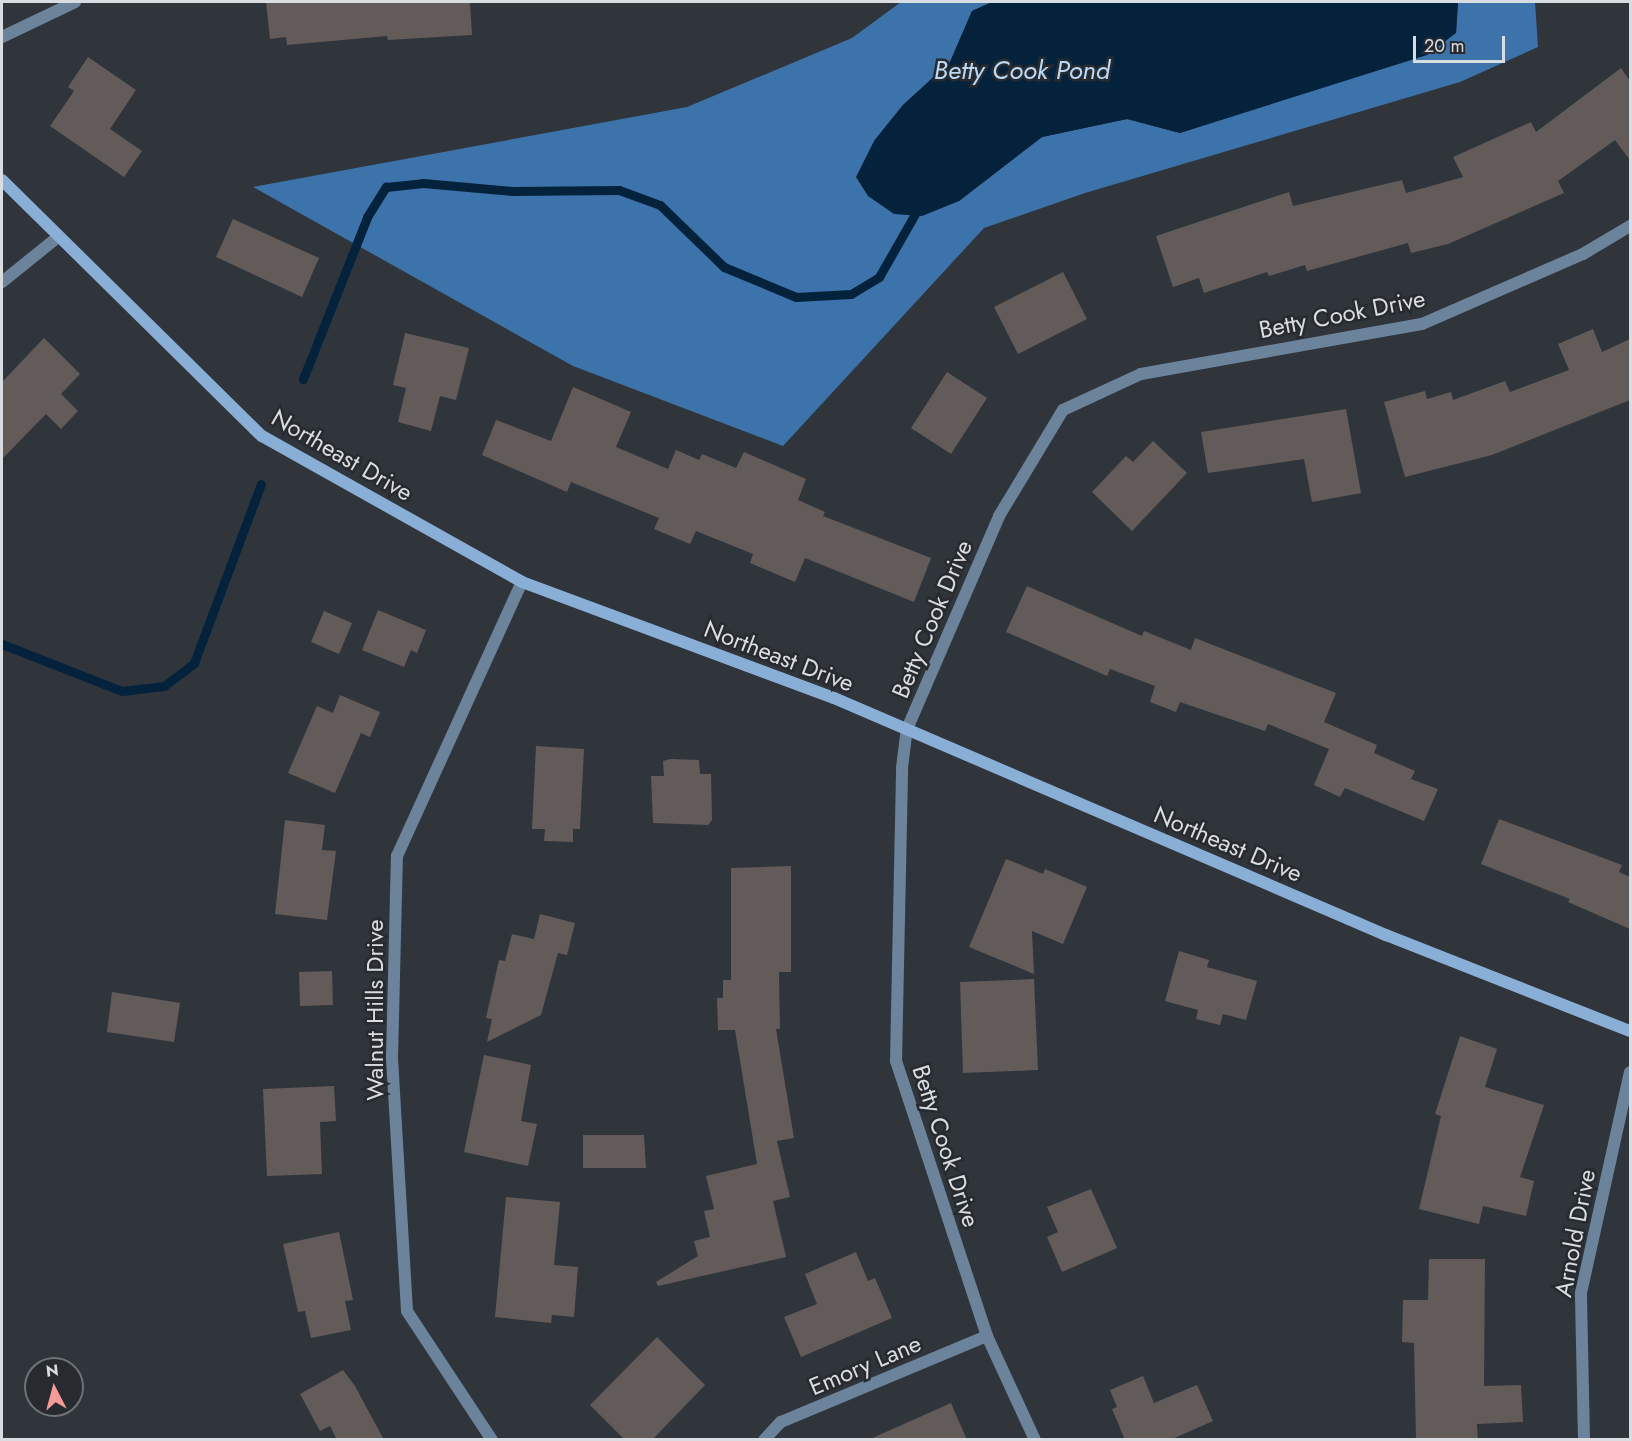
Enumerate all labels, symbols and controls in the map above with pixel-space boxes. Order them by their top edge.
scale bar [1416,24,1508,62]
text: 20 m [1424,33,1464,59]
water label: Betty Cook Pond [934,55,1110,87]
street label: Betty Cook Drive [1256,284,1428,344]
street label: Northeast Drive [266,403,418,507]
street label: Betty Cook Drive [886,536,978,702]
street label: Northeast Drive [700,614,858,698]
street label: Northeast Drive [1150,800,1306,888]
street label: Walnut Hills Drive [361,919,389,1101]
street label: Betty Cook Drive [906,1061,986,1231]
street label: Arnold Drive [1549,1167,1601,1299]
street label: Emory Lane [805,1328,925,1402]
north arrow [24,1357,84,1417]
text: N [45,1358,60,1383]

